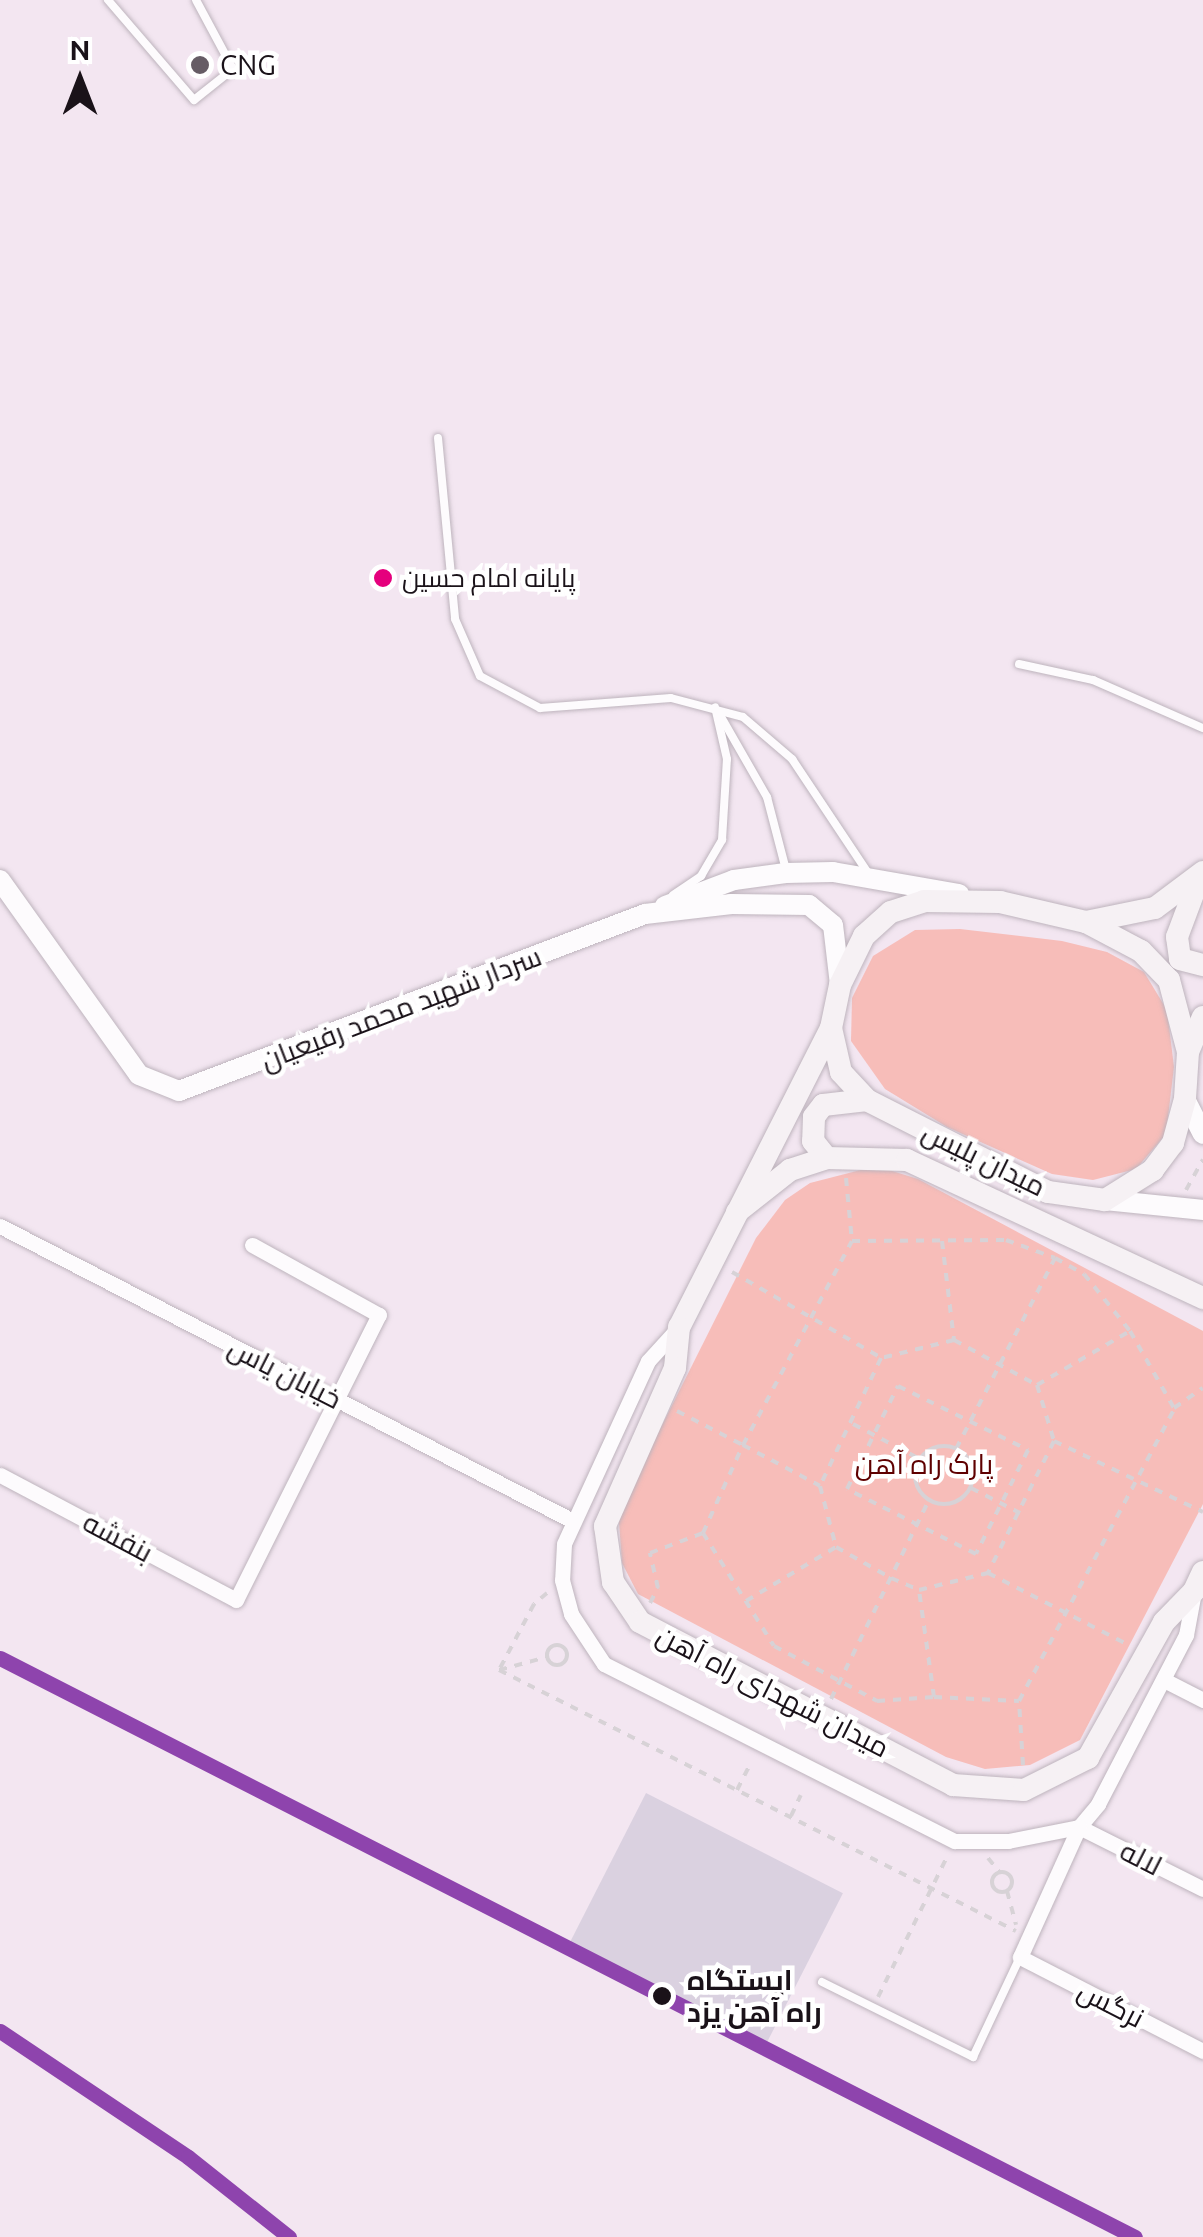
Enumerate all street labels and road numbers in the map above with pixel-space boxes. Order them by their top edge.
street label: سردار شهید محمد رفیعیان [256,939,546,1077]
street label: میدان پلیس [917,1115,1051,1203]
street label: خیابان یاس [223,1330,347,1416]
street label: بنفشه [78,1505,158,1569]
street label: میدان شهدای راه آهن [651,1618,895,1764]
street label: لاله [1115,1834,1167,1882]
street label: نرگس [1072,1973,1150,2035]

